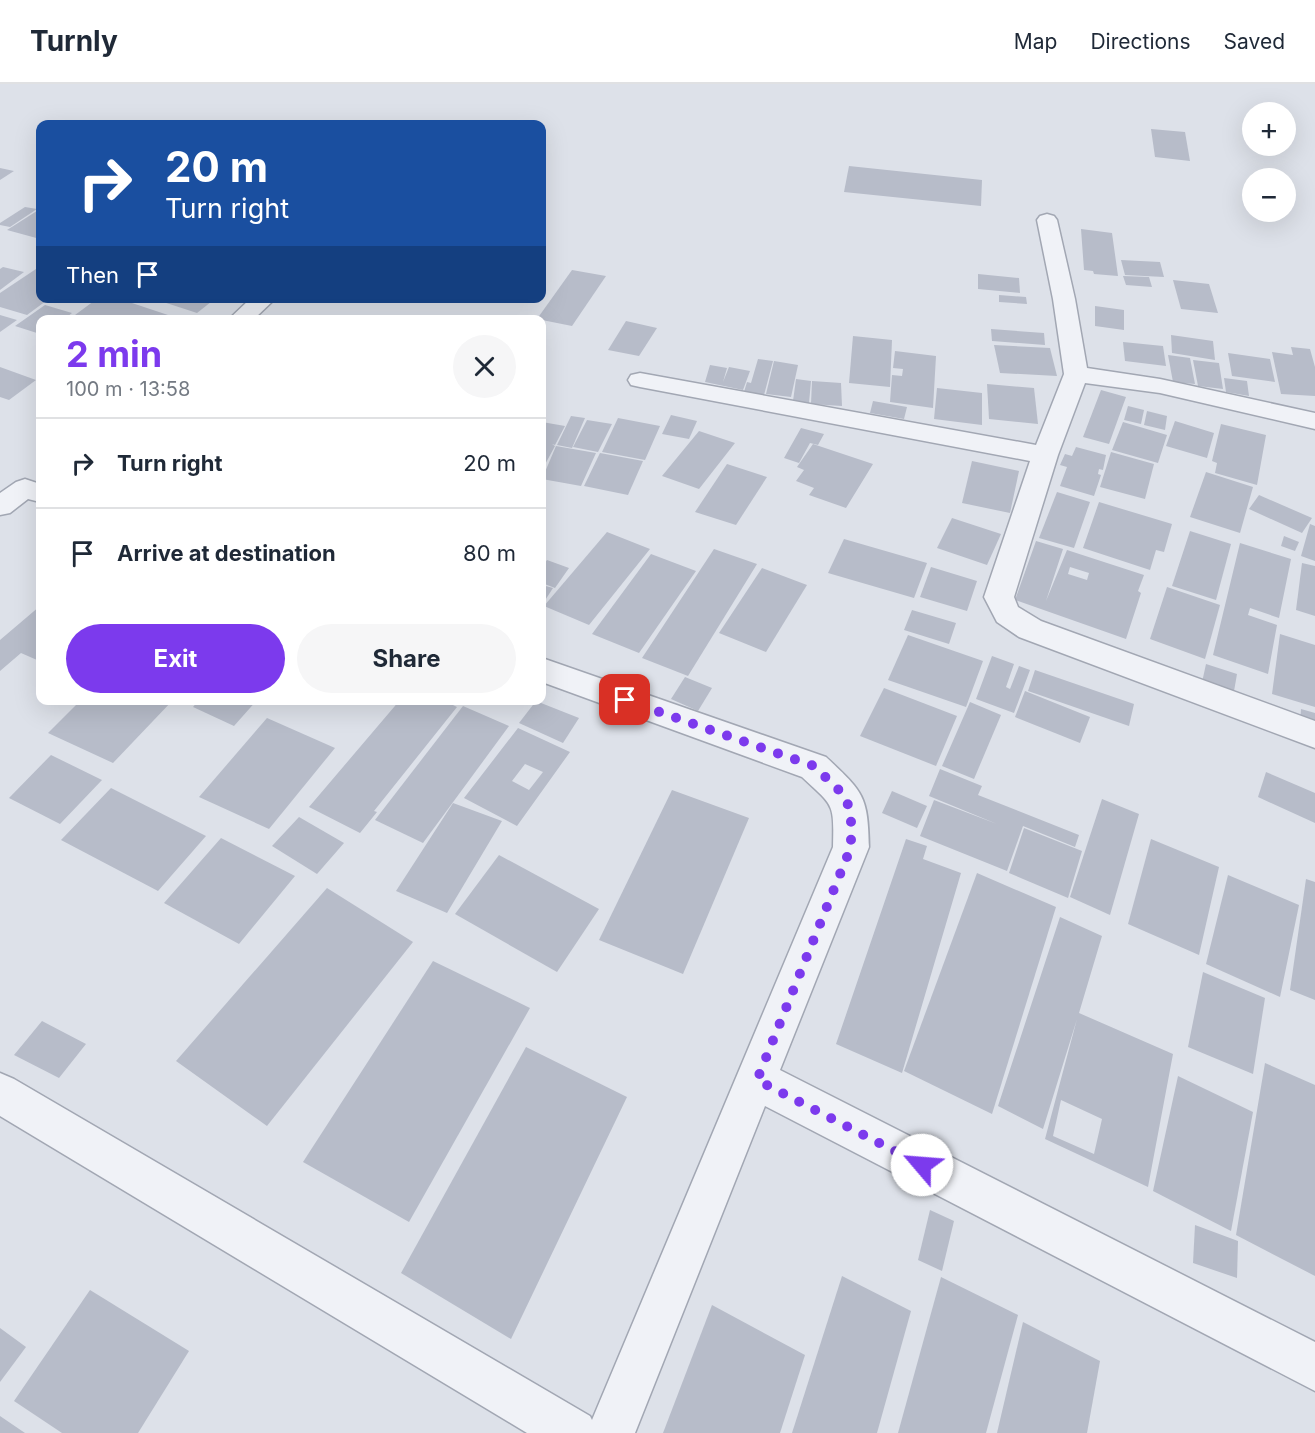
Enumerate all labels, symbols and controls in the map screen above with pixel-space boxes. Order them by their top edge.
text: Turnly [30,24,118,58]
text: Map [1014,29,1057,54]
text: Directions [1090,29,1191,54]
text: Saved [1224,29,1285,54]
map controls [1242,102,1296,222]
button: + [1242,102,1296,156]
text: 20 m [165,141,268,192]
icon: right [66,144,144,222]
button: − [1242,168,1296,222]
text: Turn right [165,192,289,225]
icon: arrive [131,258,164,291]
text: Then [66,262,119,288]
text: 2 min [66,332,162,376]
button: close [453,335,516,398]
text: 100 m · 13:58 [66,377,190,401]
icon: right [66,447,99,480]
text: Turn right [117,450,223,476]
text: 20 m [463,450,516,476]
icon: arrive [66,537,99,570]
text: Arrive at destination [117,540,336,566]
text: 80 m [463,540,516,566]
button: Exit [66,624,285,693]
button: Share [297,624,516,693]
pin [599,674,650,725]
icon: arrive [608,683,641,716]
position arrow [890,1133,954,1197]

